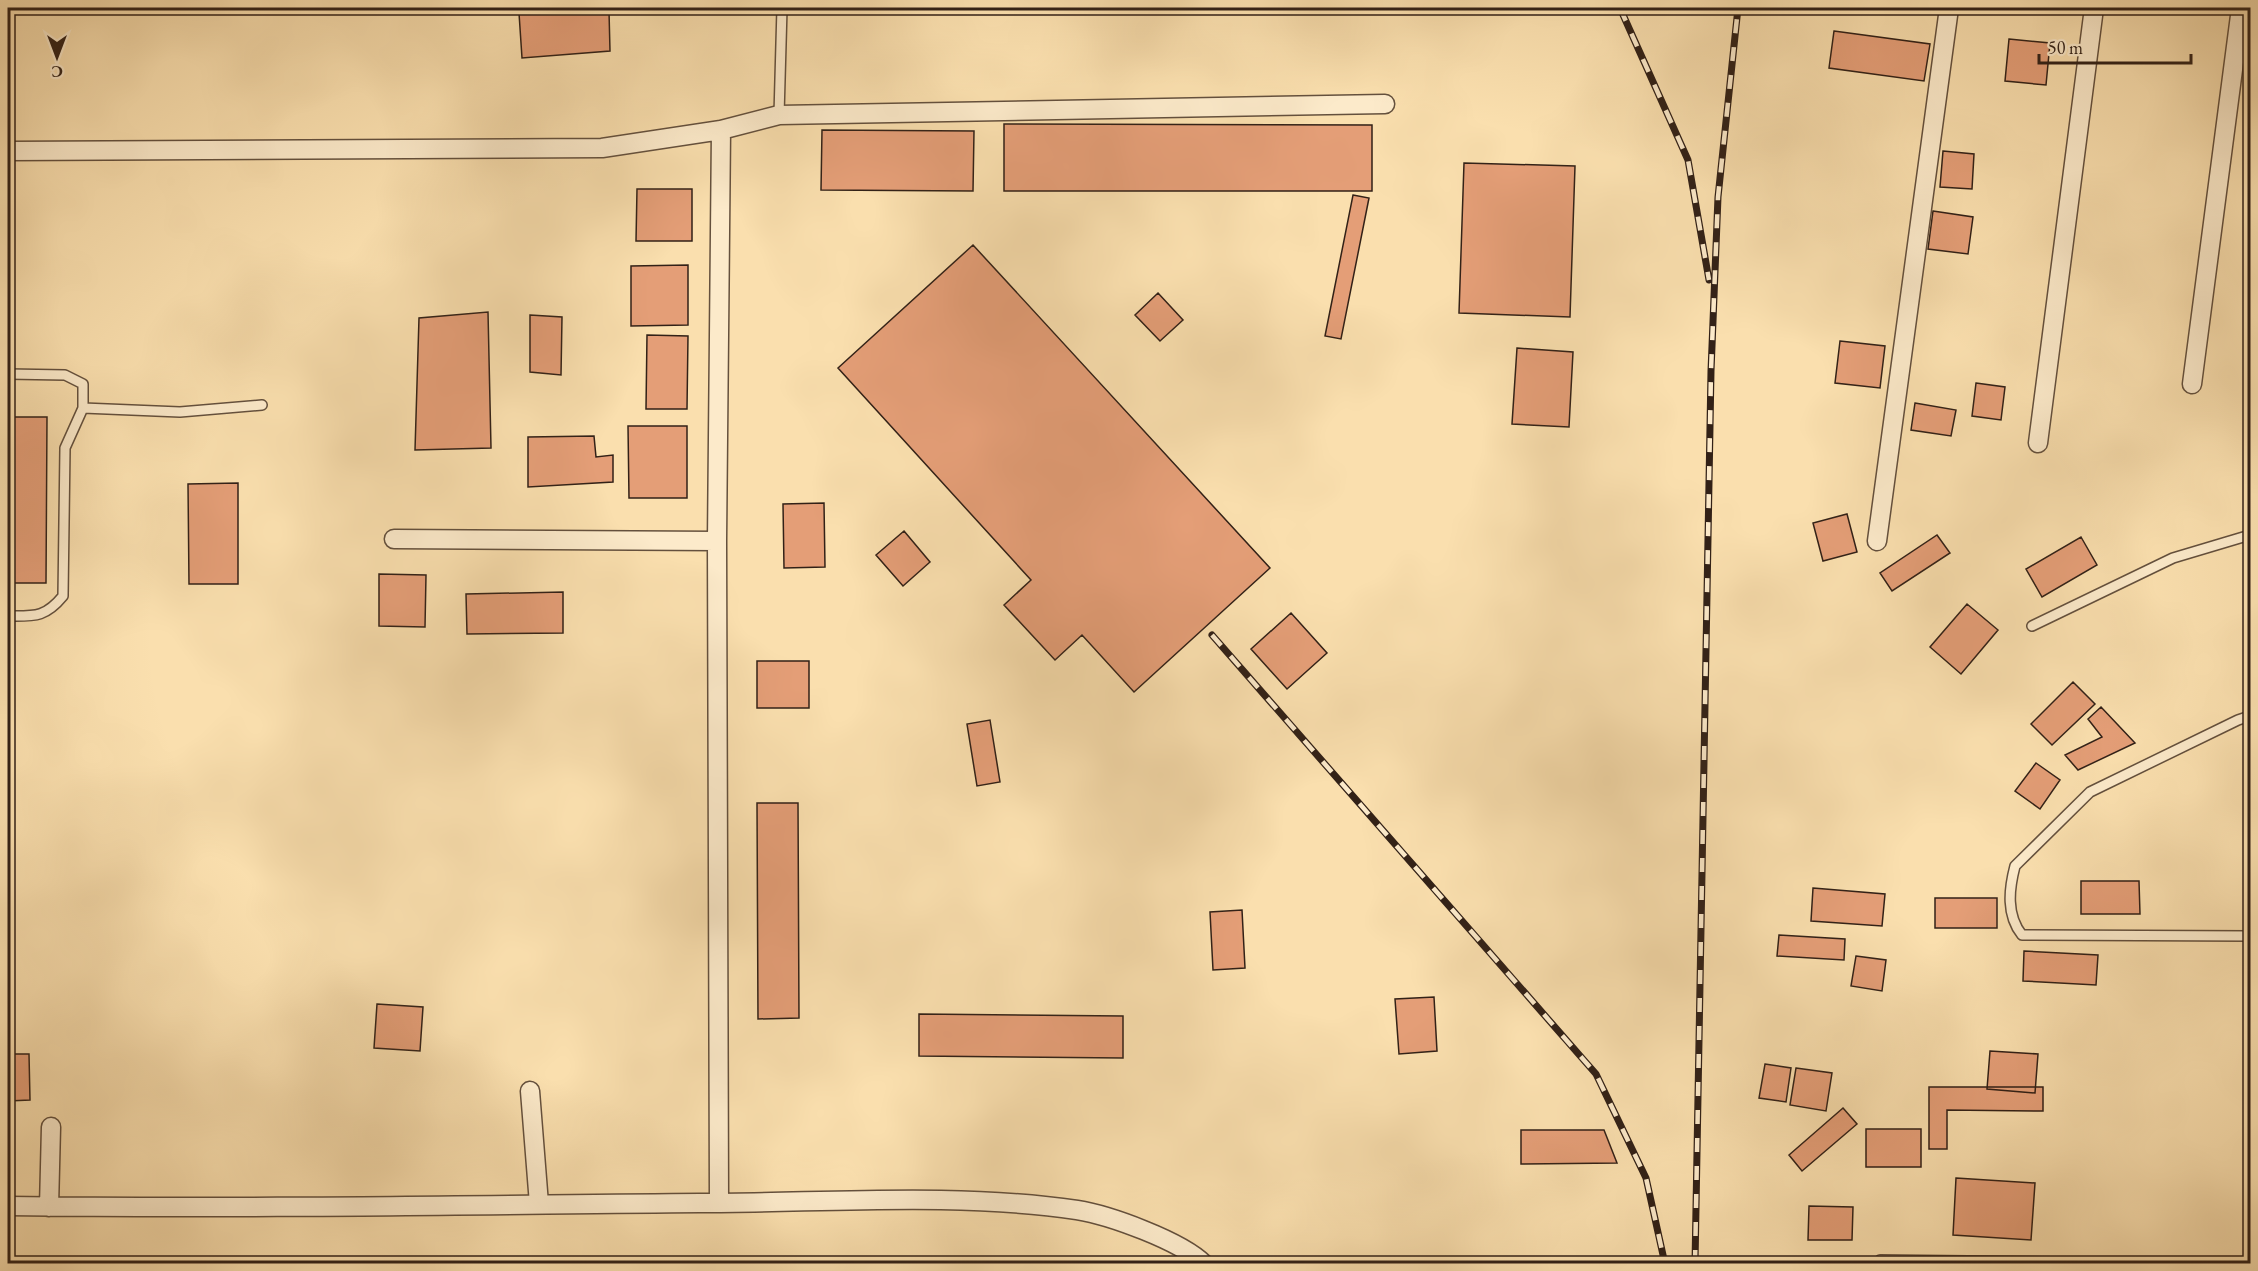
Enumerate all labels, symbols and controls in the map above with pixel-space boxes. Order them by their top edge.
north arrow [27,27,87,87]
scale bar [2039,27,2190,65]
text: 50 m [2048,36,2083,59]
text: С [51,61,63,82]

